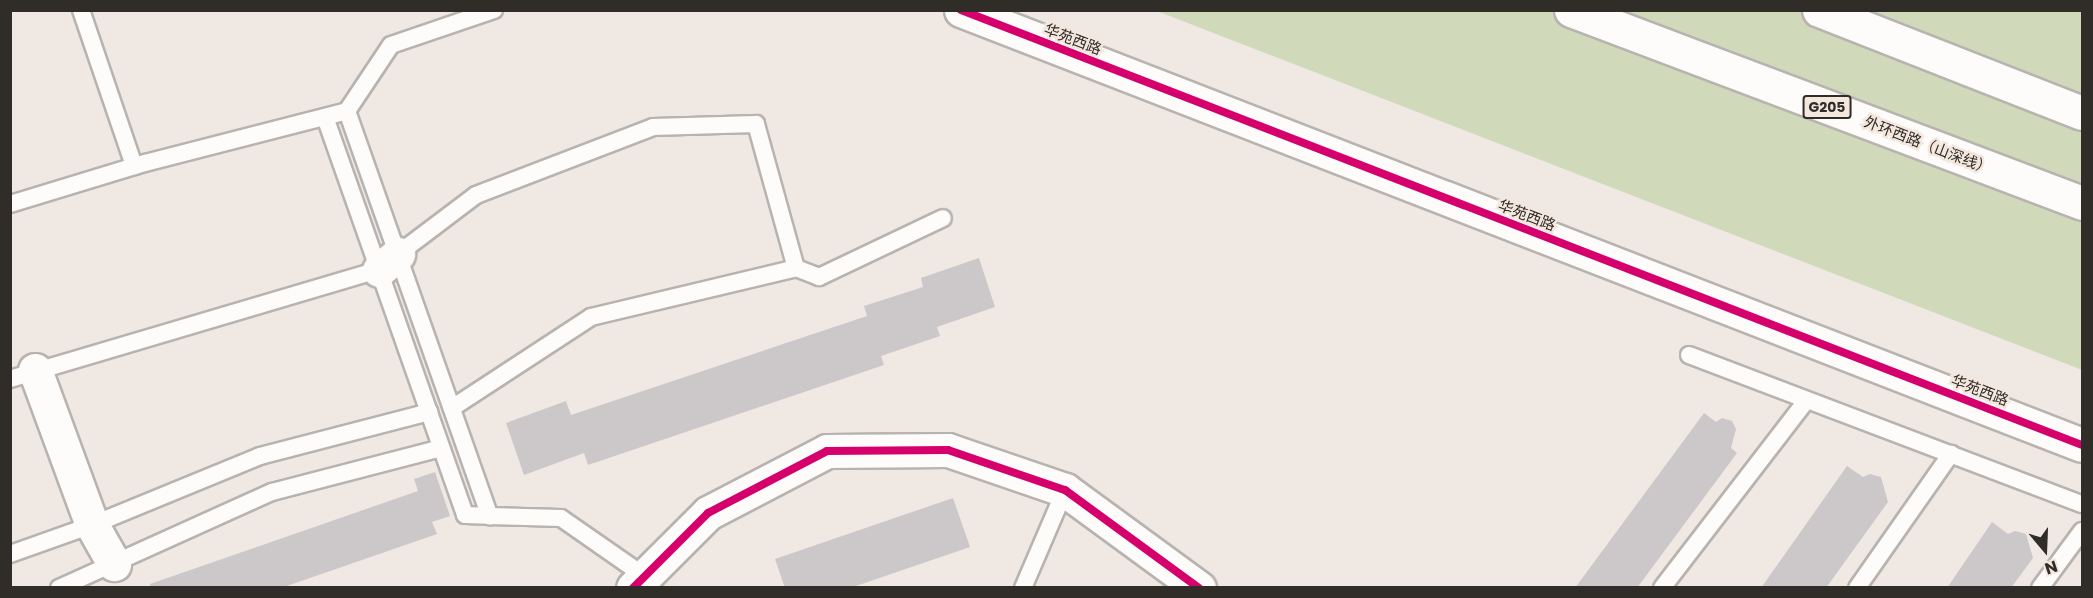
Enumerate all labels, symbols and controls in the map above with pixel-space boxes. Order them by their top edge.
street label: 华苑西路 [1042,20,1104,58]
road number: G205 [1802,96,1852,118]
street label: 外环西路（山深线） [1862,112,1994,178]
street label: 华苑西路 [1496,196,1558,234]
street label: 华苑西路 [1949,371,2011,409]
north arrow [2015,520,2075,580]
text: N [2042,555,2060,580]

